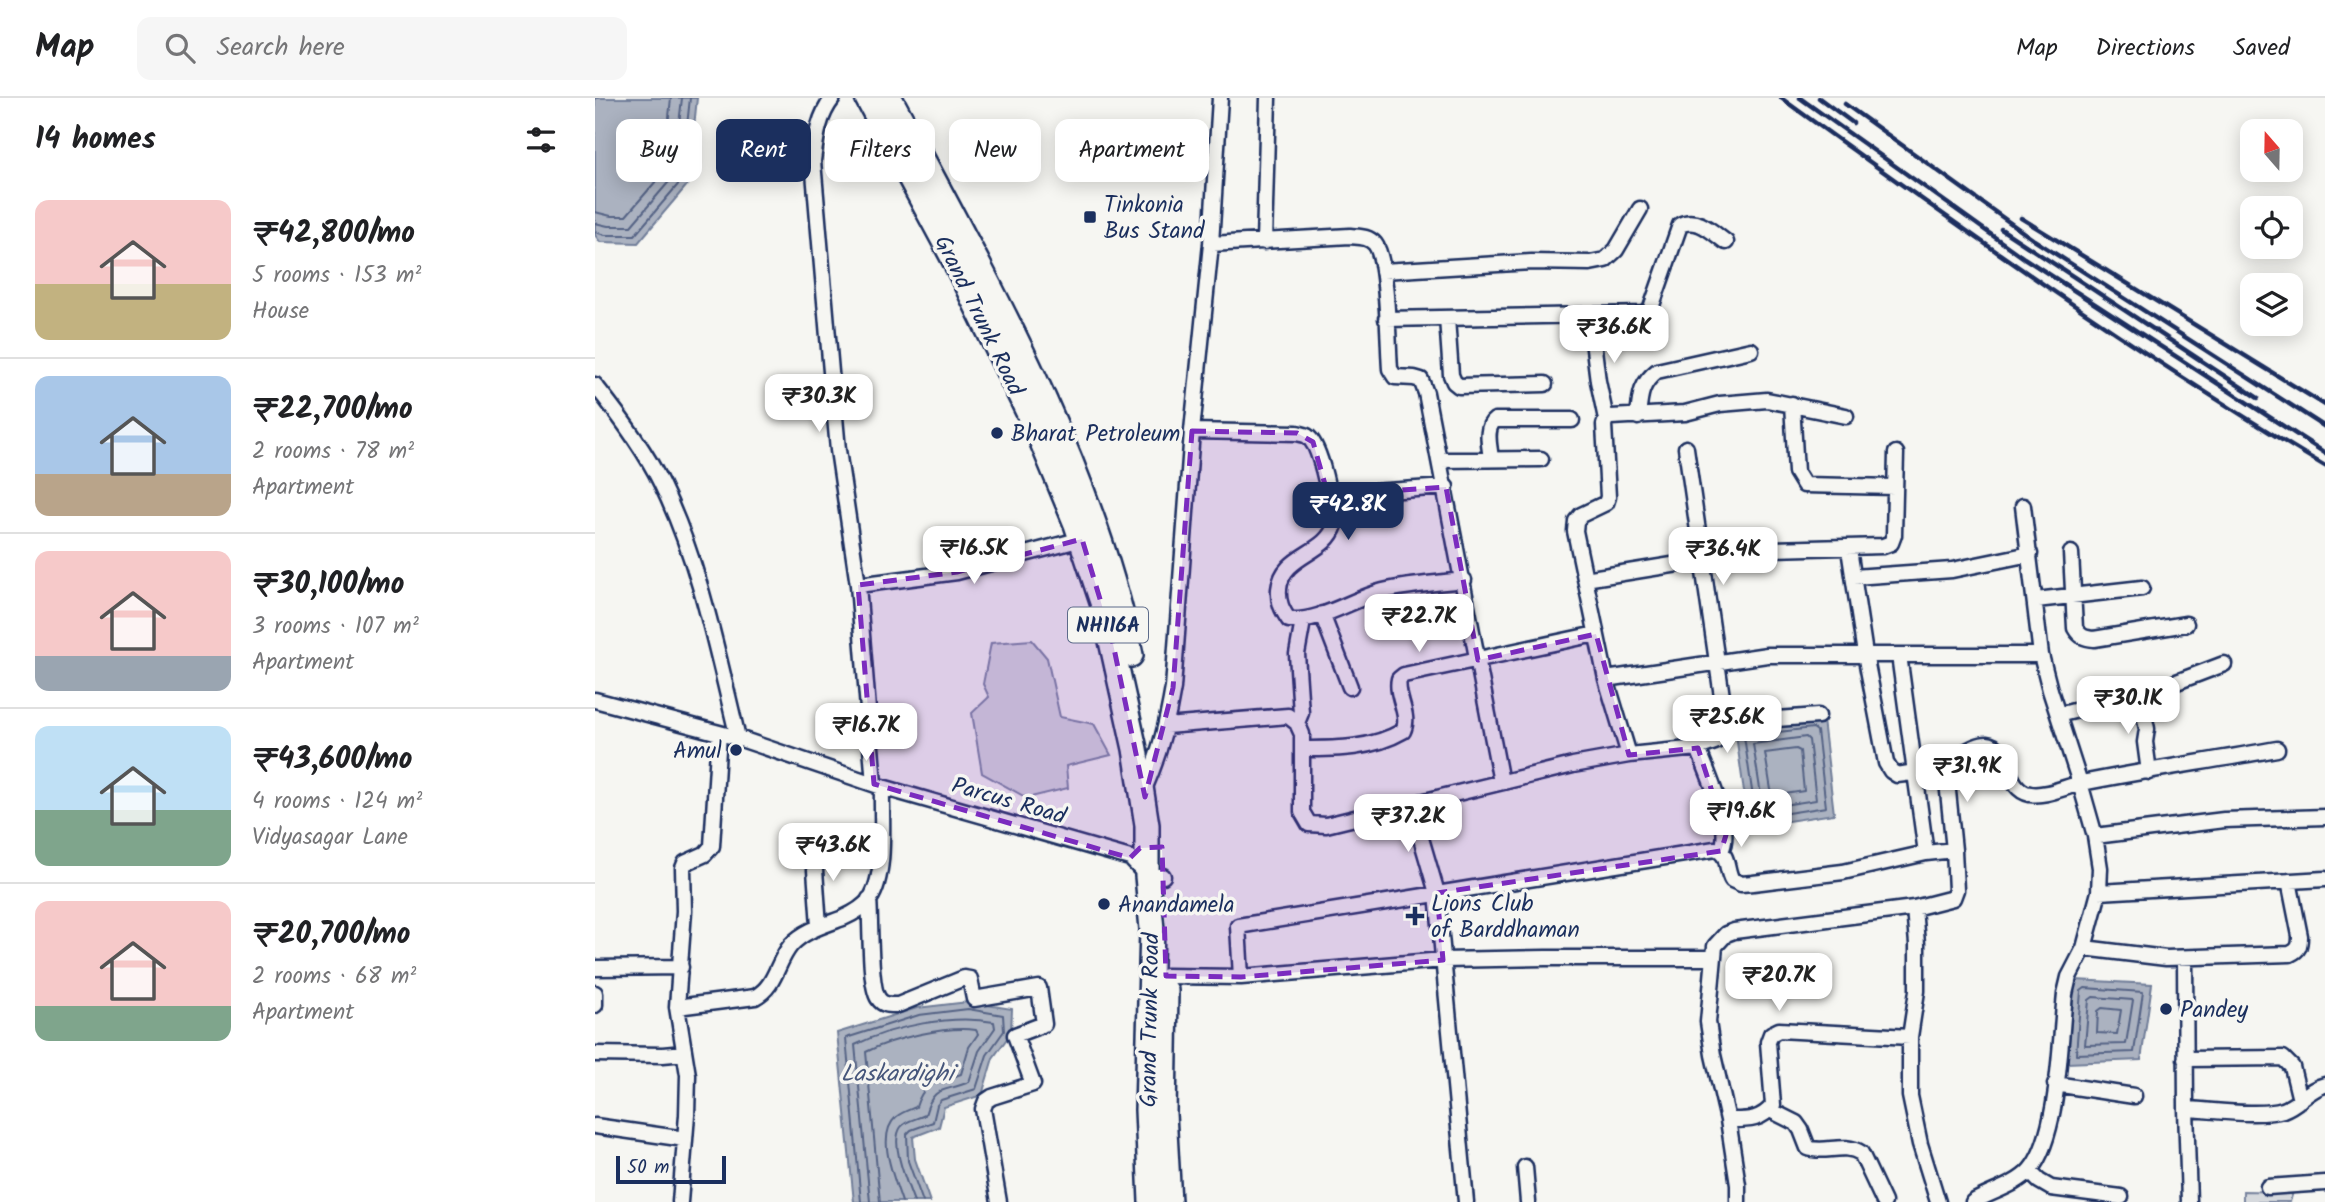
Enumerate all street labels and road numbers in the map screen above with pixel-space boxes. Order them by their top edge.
street label: Grand Trunk Road [924,229,1033,403]
road number: NH116A [1068,608,1148,642]
street label: Parcus Road [947,768,1070,836]
street label: Grand Trunk Road [1131,932,1171,1108]

